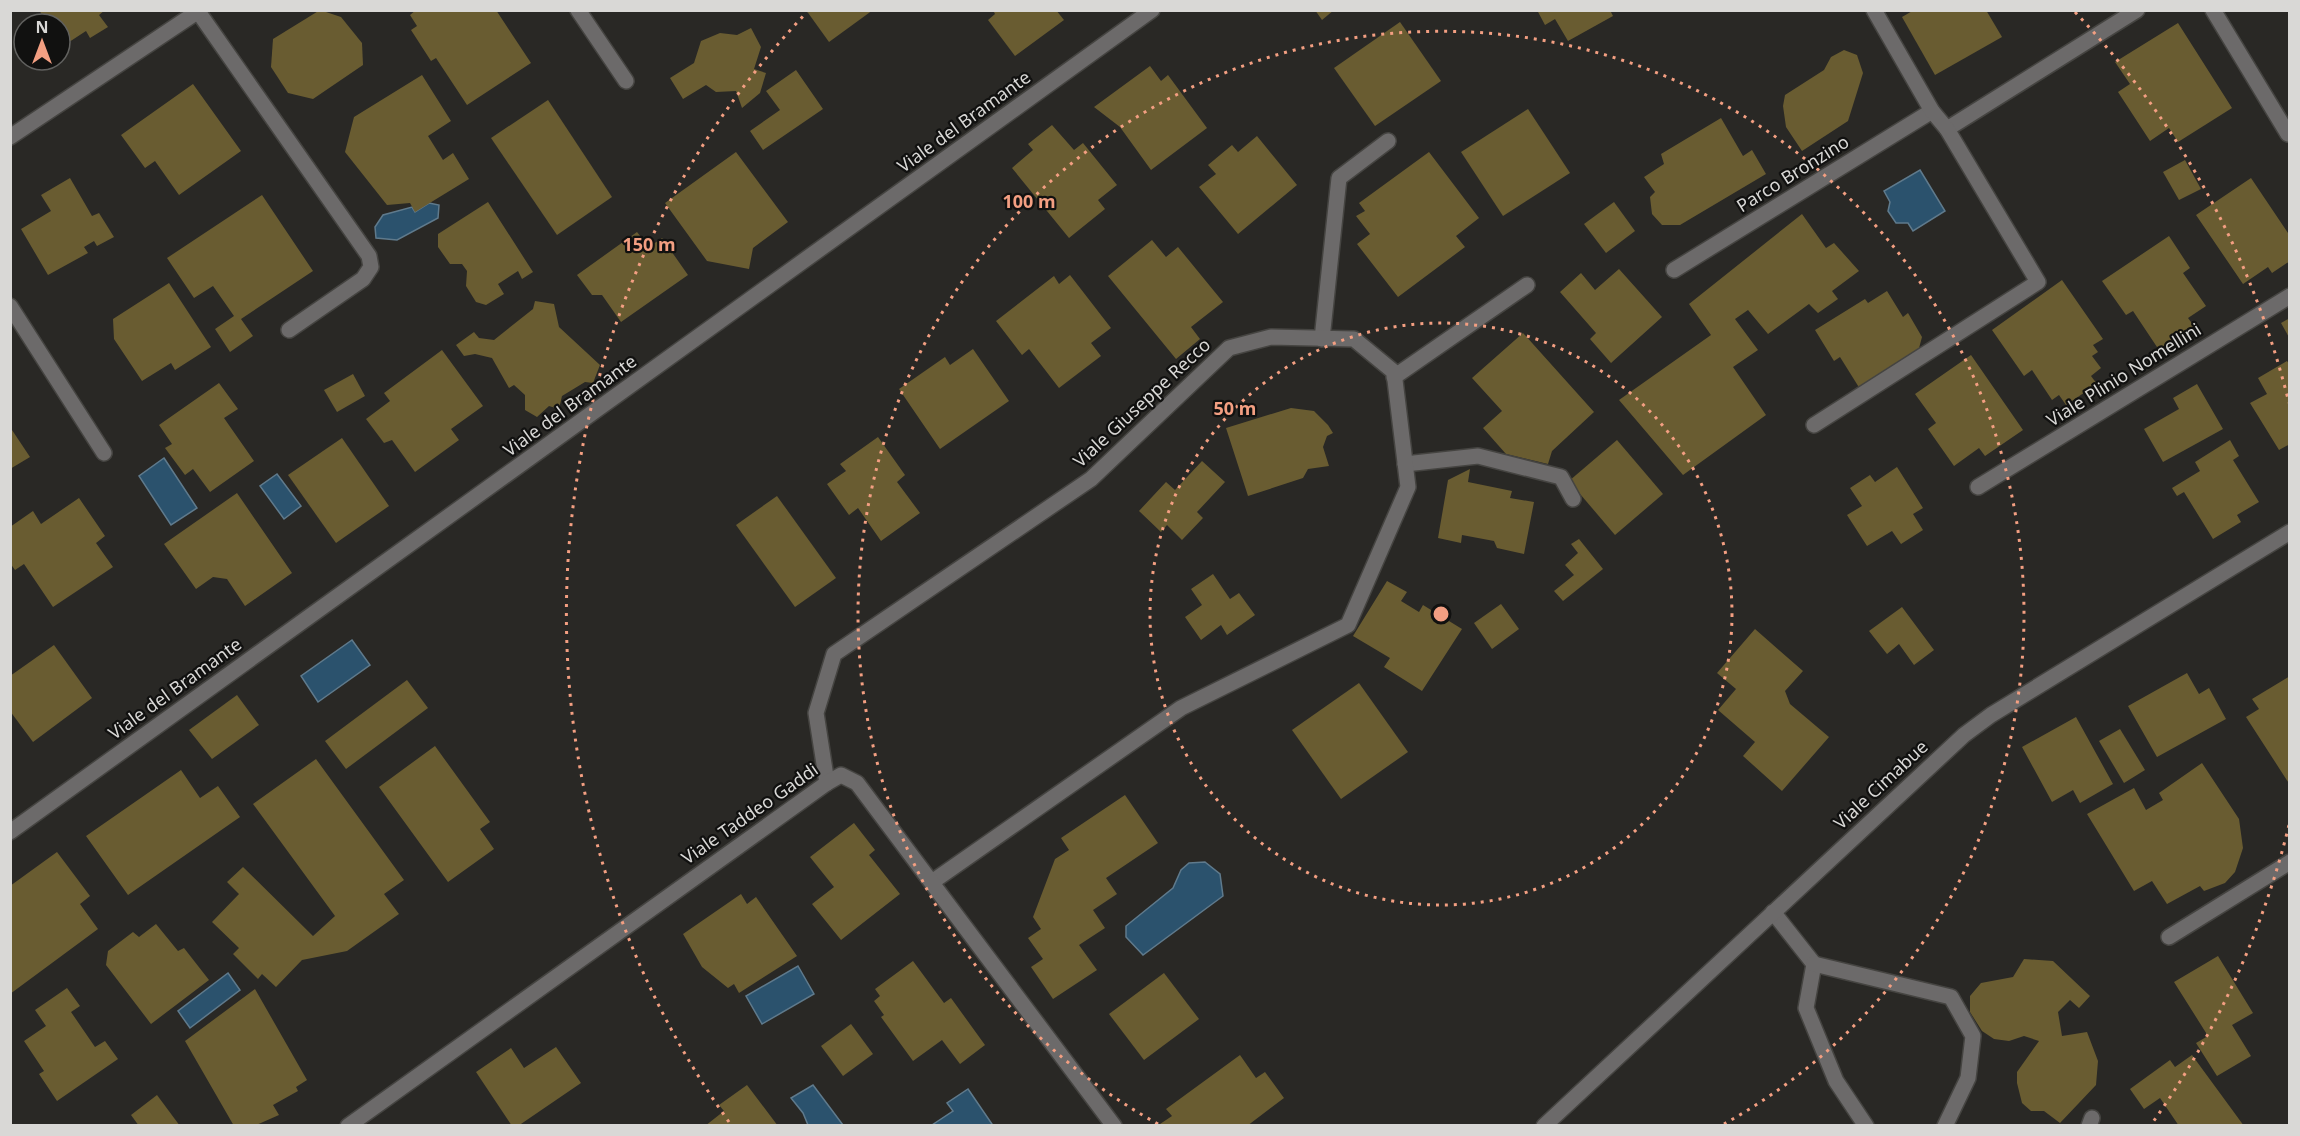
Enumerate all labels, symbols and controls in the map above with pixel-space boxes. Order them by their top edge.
north arrow [12,12,72,72]
text: N [35,16,49,38]
street label: Viale del Bramante [892,65,1035,178]
street label: Parco Bronzino [1732,129,1853,217]
text: 100 m [1002,189,1056,213]
text: 150 m [622,232,676,256]
street label: Viale Plinio Nomellini [2042,317,2205,431]
street label: Viale Giuseppe Recco [1068,332,1215,472]
street label: Viale del Bramante [498,349,641,462]
text: 50 m [1214,396,1256,420]
centre of rings [1431,604,1451,624]
street label: Viale del Bramante [103,632,246,745]
street label: Viale Cimabue [1828,734,1932,834]
street label: Viale Taddeo Gaddi [676,757,822,869]

